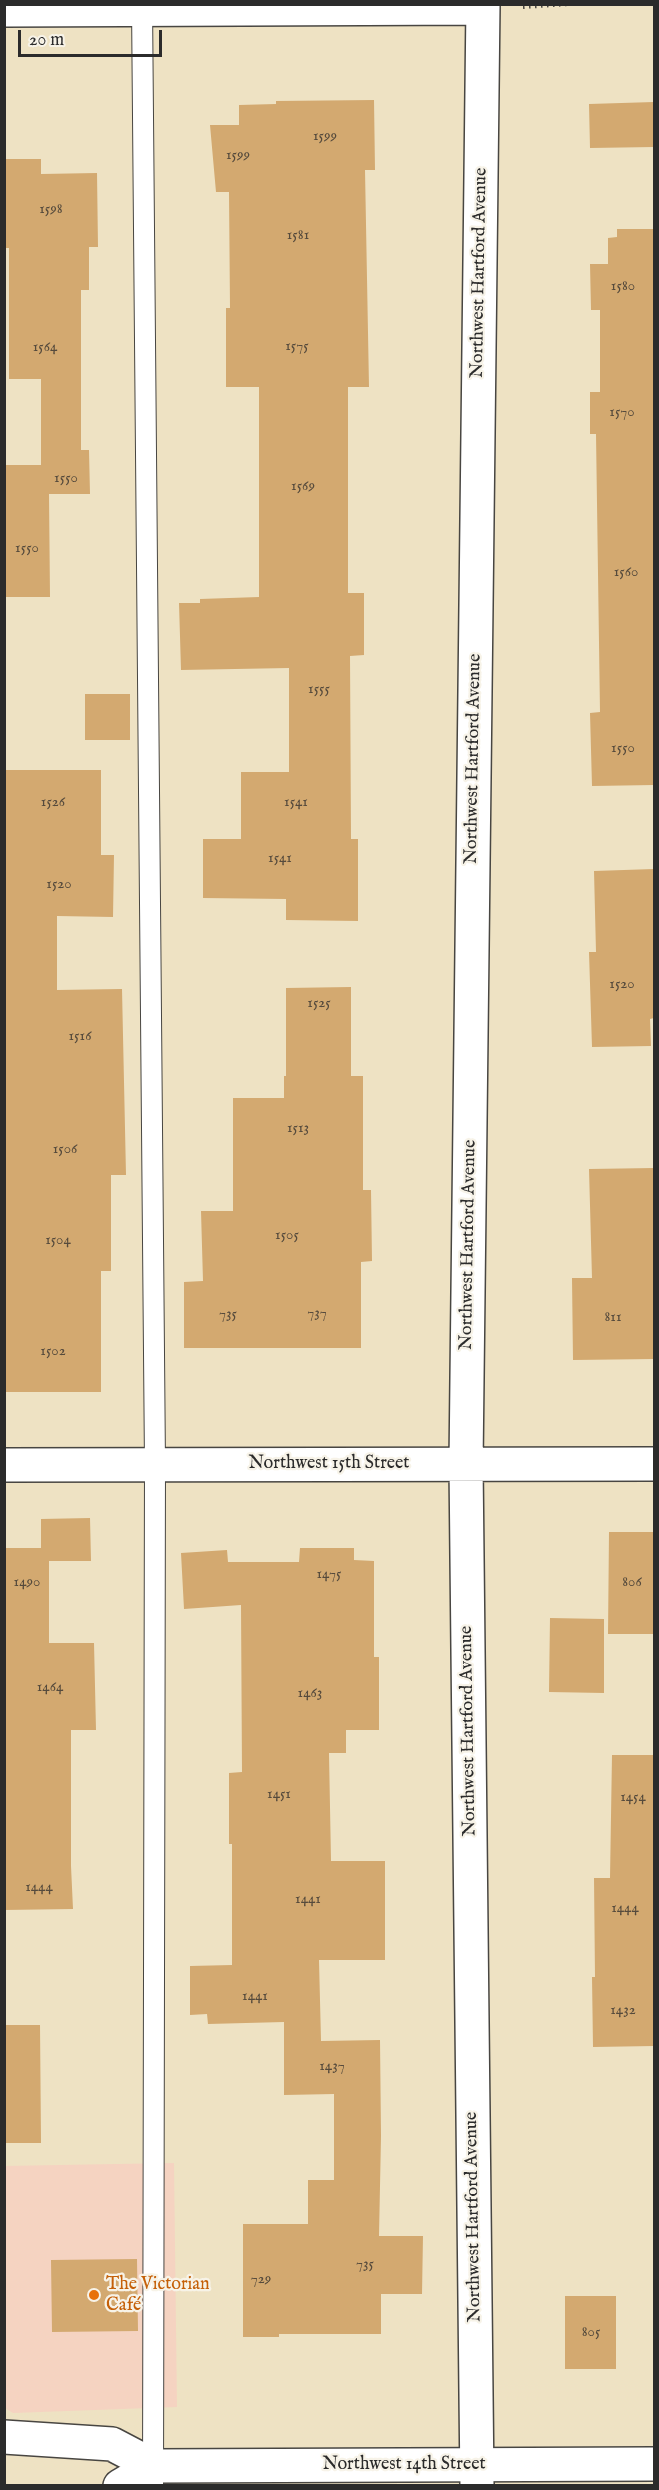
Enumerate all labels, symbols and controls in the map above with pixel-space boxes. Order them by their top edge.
scale bar [21,18,165,56]
text: 20 m [29,29,64,52]
house number: 1599 [313,128,337,146]
house number: 1599 [226,147,250,165]
street label: Northwest Hartford Avenue [467,168,493,378]
house number: 1598 [39,201,63,219]
house number: 1581 [287,227,309,245]
house number: 1580 [611,278,635,296]
house number: 1575 [285,338,309,356]
house number: 1564 [33,339,57,357]
house number: 1570 [609,404,635,422]
house number: 1550 [54,470,78,488]
house number: 1569 [291,478,315,496]
house number: 1550 [15,540,39,558]
house number: 1560 [614,564,638,582]
street label: Northwest Hartford Avenue [461,654,487,864]
house number: 1555 [308,681,330,699]
house number: 1550 [611,740,635,758]
house number: 1526 [41,794,65,812]
house number: 1541 [284,794,308,812]
house number: 1541 [268,850,292,868]
house number: 1520 [46,876,72,894]
house number: 1520 [609,976,635,994]
house number: 1525 [307,995,331,1013]
house number: 1516 [69,1028,91,1046]
house number: 1513 [287,1120,309,1138]
street label: Northwest Hartford Avenue [456,1140,482,1350]
house number: 1506 [53,1141,77,1159]
house number: 1505 [275,1227,299,1245]
house number: 1504 [45,1232,71,1250]
house number: 737 [307,1305,327,1323]
house number: 735 [219,1306,237,1324]
house number: 811 [604,1309,622,1327]
house number: 1502 [40,1343,66,1361]
street label: Northwest 15th Street [249,1453,409,1475]
house number: 1475 [317,1566,341,1584]
house number: 1490 [14,1574,40,1592]
house number: 806 [622,1574,642,1592]
street label: Northwest Hartford Avenue [456,1626,482,1836]
house number: 1464 [37,1679,63,1697]
house number: 1463 [298,1685,322,1703]
house number: 1451 [267,1786,291,1804]
house number: 1454 [620,1789,646,1807]
house number: 1444 [25,1879,53,1897]
house number: 1441 [295,1891,321,1909]
house number: 1444 [611,1900,639,1918]
house number: 1441 [242,1988,268,2006]
house number: 1432 [610,2002,636,2020]
house number: 1437 [319,2058,345,2076]
street label: Northwest Hartford Avenue [461,2112,487,2322]
house number: 735 [356,2256,374,2274]
house number: 729 [251,2271,271,2289]
place label: The Victorian Café [106,2274,210,2316]
marker: The Victorian Café [87,2288,101,2302]
house number: 805 [582,2324,600,2342]
street label: Northwest 14th Street [322,2454,486,2476]

